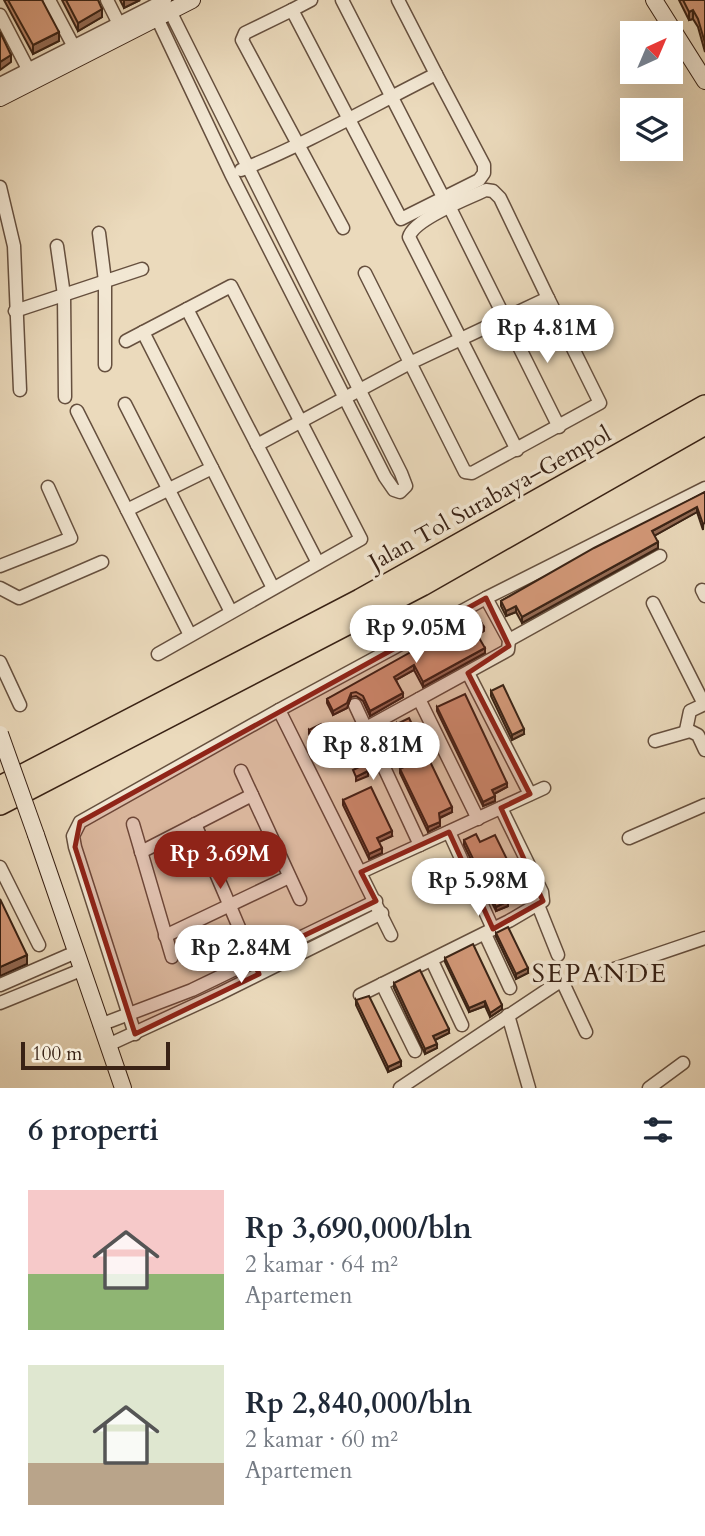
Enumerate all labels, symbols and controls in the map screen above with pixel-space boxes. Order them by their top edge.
north arrow [620,21,682,84]
map controls [620,21,683,161]
button: layers [620,98,683,161]
pin: Rp 4.81M [475,306,619,365]
text: Rp 4.81M [497,312,597,343]
street label: Jalan Tol Surabaya–Gempol [361,418,617,579]
pin: Rp 9.05M [344,606,488,665]
text: Rp 9.05M [366,612,466,643]
pin: Rp 8.81M [301,722,445,782]
text: Rp 8.81M [323,729,423,760]
pin: Rp 3.69M [148,832,292,891]
text: Rp 3.69M [170,838,270,869]
pin: Rp 5.98M [406,858,550,918]
text: Rp 5.98M [428,865,528,896]
pin: Rp 2.84M [169,926,313,985]
text: Rp 2.84M [191,932,291,963]
district label: SEPANDE [532,956,668,991]
scale bar [21,1039,170,1071]
text: 100 m [32,1041,82,1067]
text: 6 properti [28,1110,159,1151]
icon: filters [639,1111,677,1149]
text: Rp 3,690,000/bln [245,1208,472,1249]
icon: home [84,1218,168,1302]
text: 2 kamar · 64 m² [245,1249,398,1280]
text: Apartemen [245,1280,353,1311]
text: Rp 2,840,000/bln [245,1383,472,1424]
icon: home [84,1393,168,1477]
text: 2 kamar · 60 m² [245,1424,398,1455]
text: Apartemen [245,1455,353,1486]

